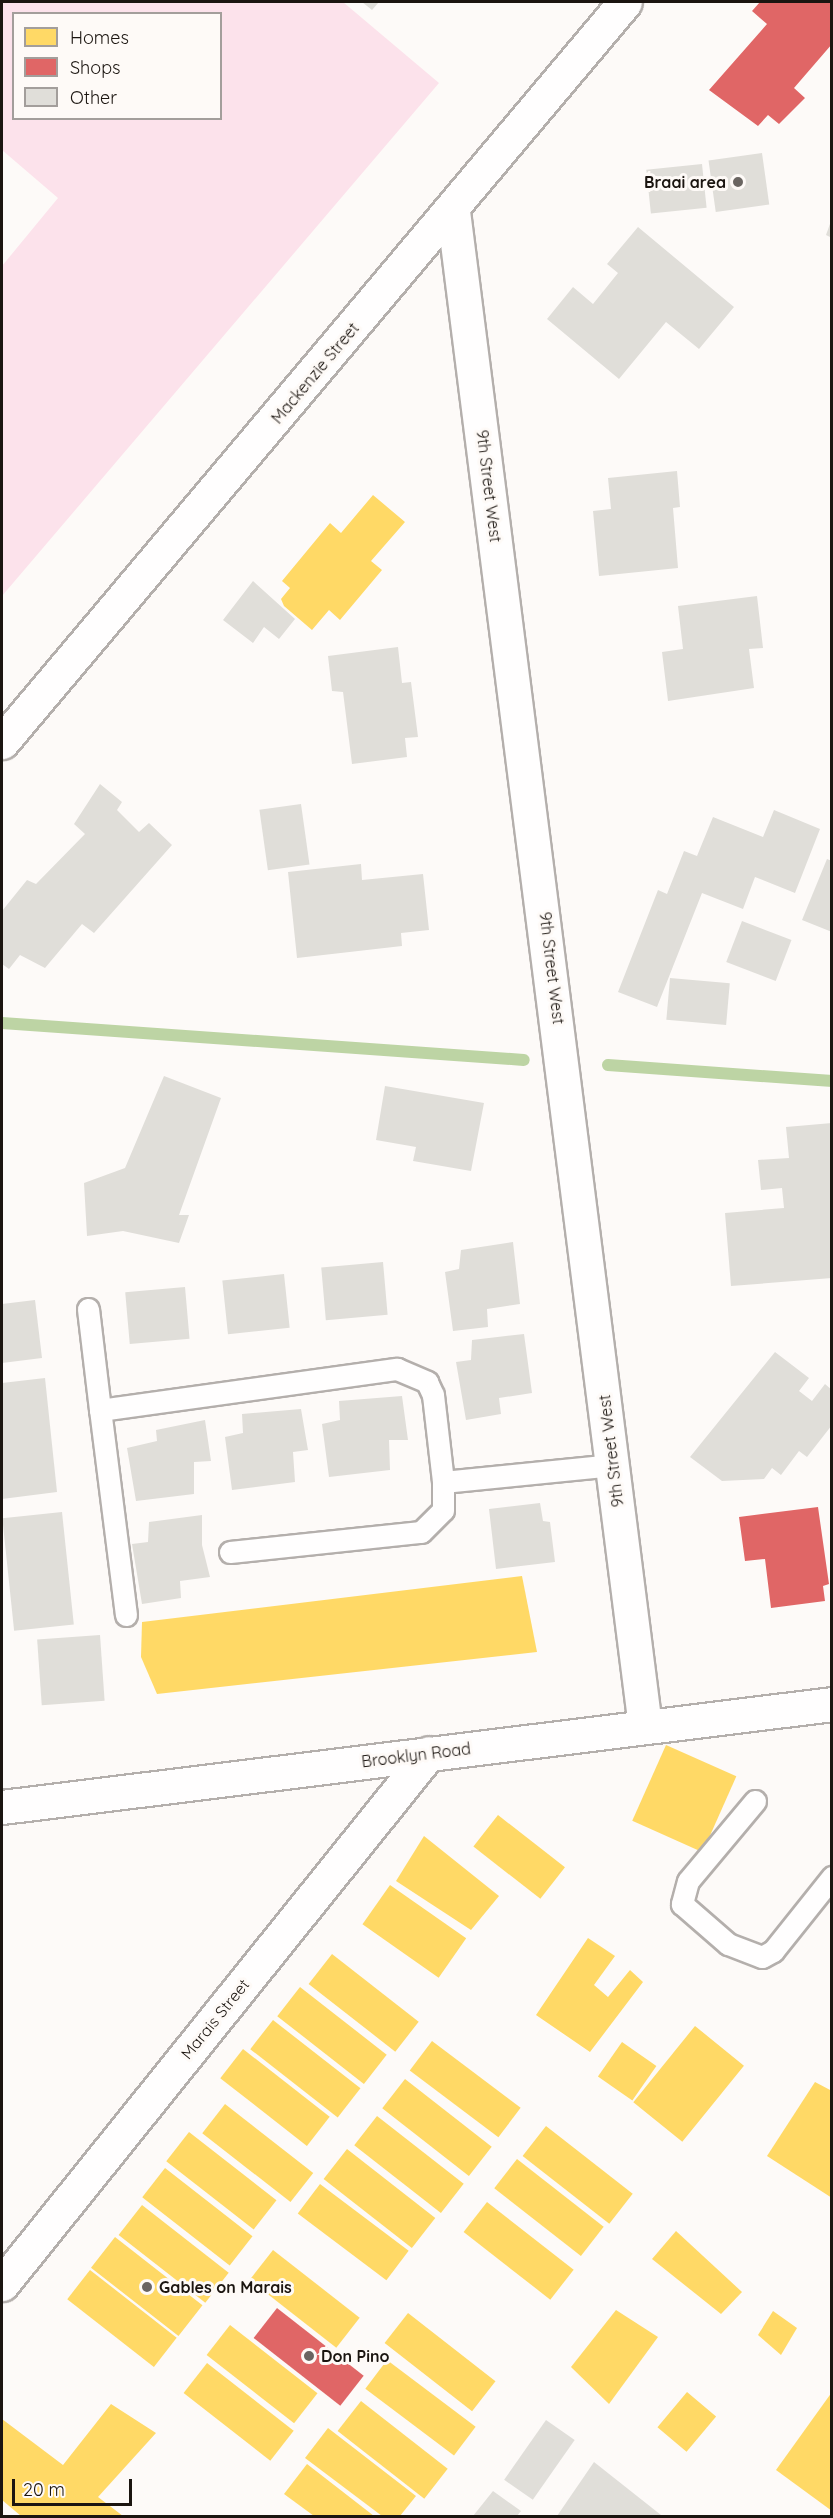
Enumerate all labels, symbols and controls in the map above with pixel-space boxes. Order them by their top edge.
legend [12,12,222,120]
text: Homes [70,26,129,49]
text: Shops [70,56,121,79]
text: Other [70,86,117,109]
place label: Braai area [644,172,726,192]
marker: Braai area [731,175,745,189]
street label: Mackenzie Street [267,319,363,427]
street label: 9th Street West [473,429,505,543]
street label: 9th Street West [536,911,568,1025]
street label: 9th Street West [595,1394,627,1508]
street label: Brooklyn Road [360,1739,472,1771]
street label: Marais Street [177,1975,253,2063]
place label: Gables on Marais [159,2277,292,2297]
marker: Gables on Marais [140,2280,154,2294]
place label: Don Pino [321,2346,390,2366]
marker: Don Pino [302,2349,316,2363]
scale bar [15,2467,135,2505]
text: 20 m [23,2478,65,2501]

